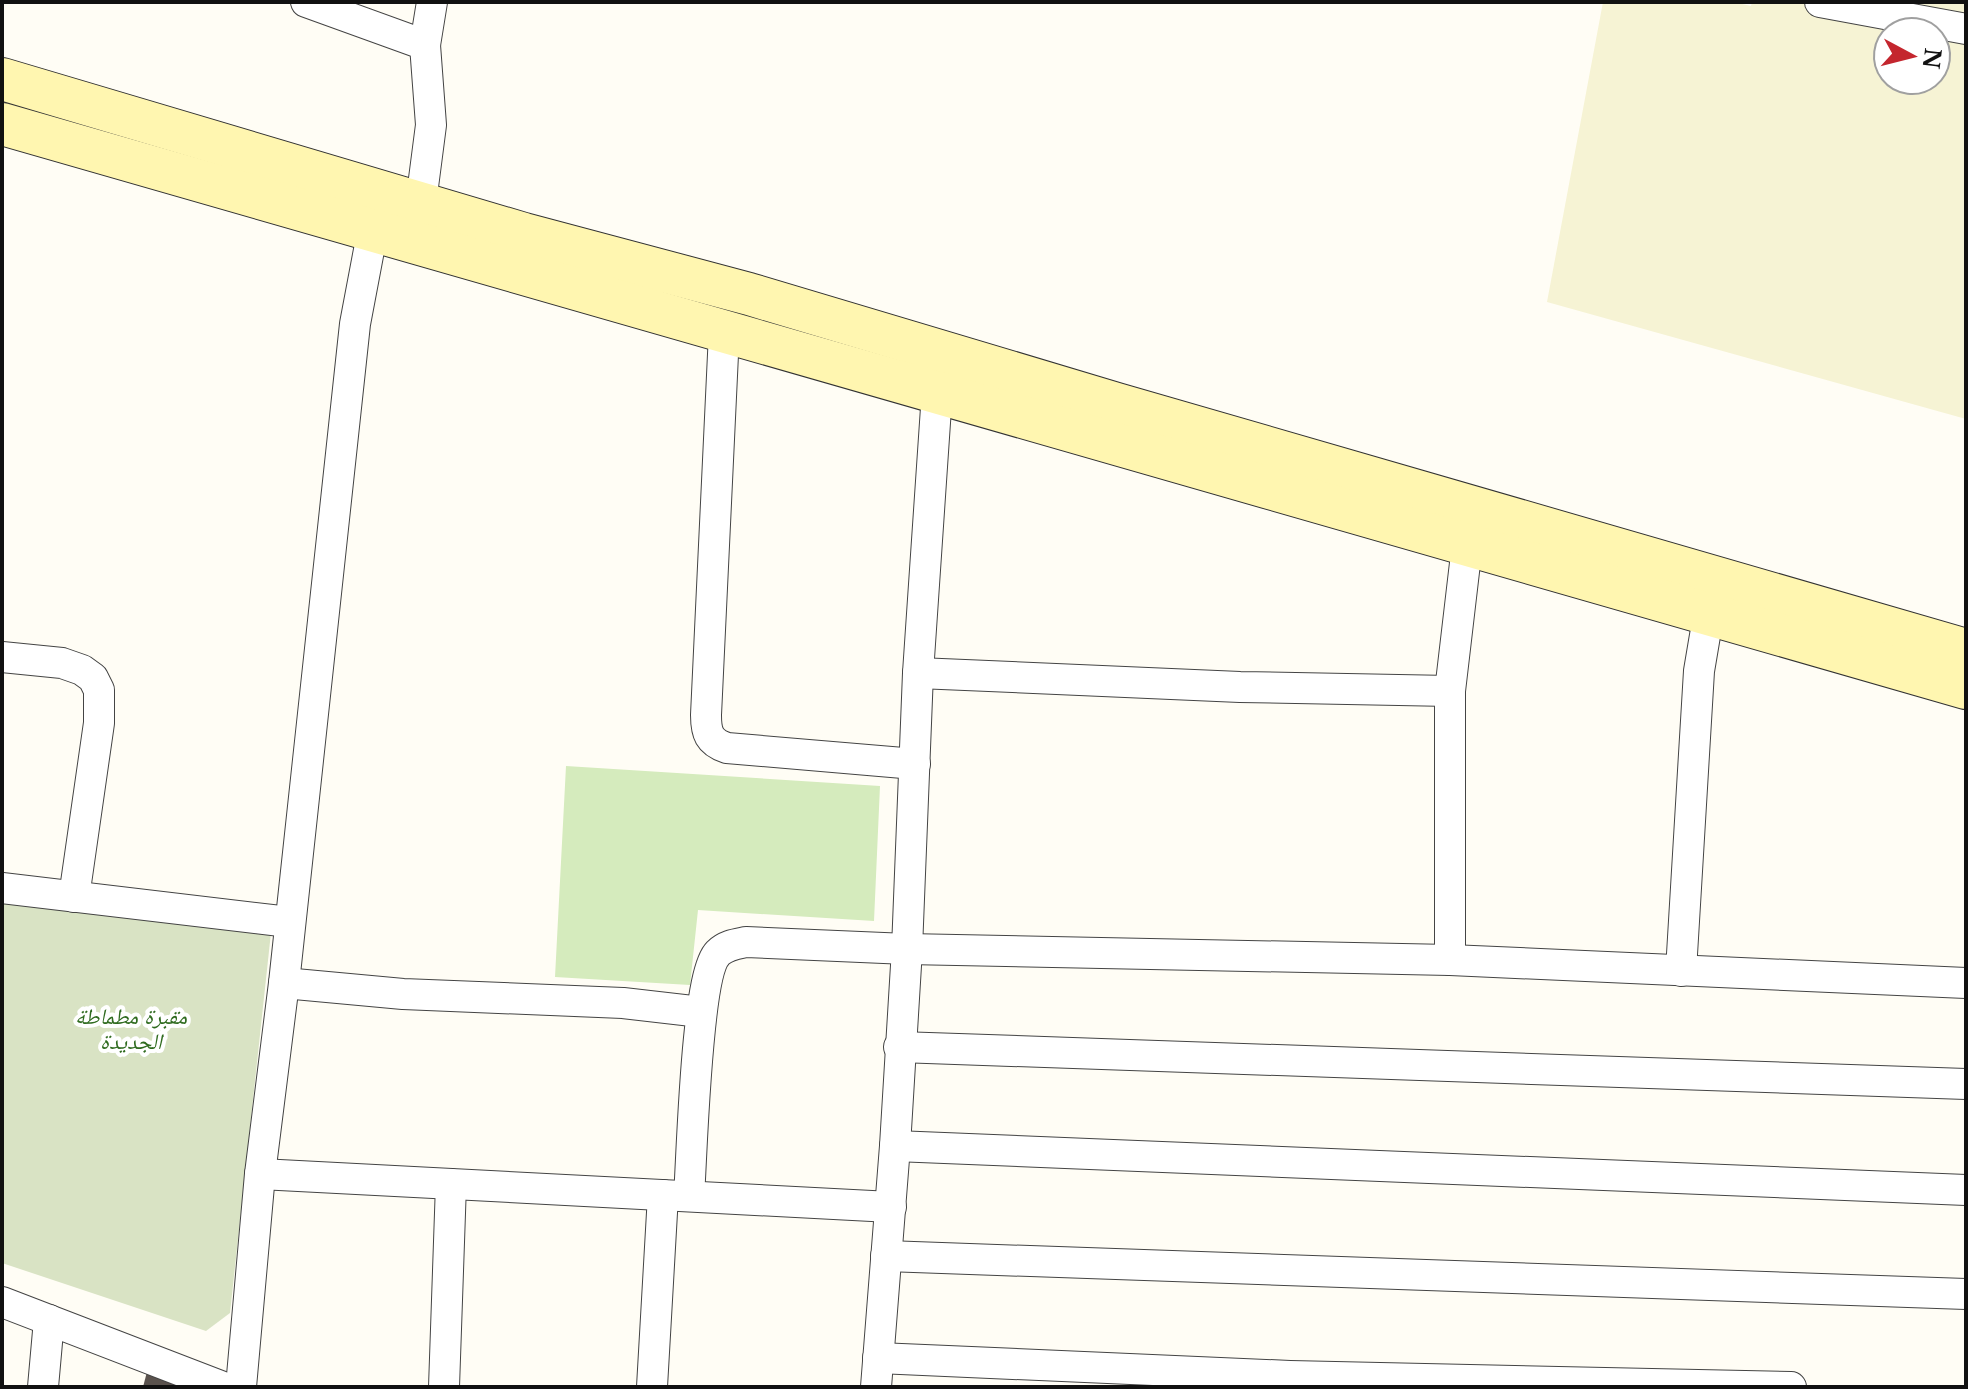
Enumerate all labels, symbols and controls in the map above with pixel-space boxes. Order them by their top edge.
north arrow [1872,16,1952,96]
text: N [1917,46,1946,71]
park label: مقبرة مطماطة الجديدة [75,1003,187,1055]

